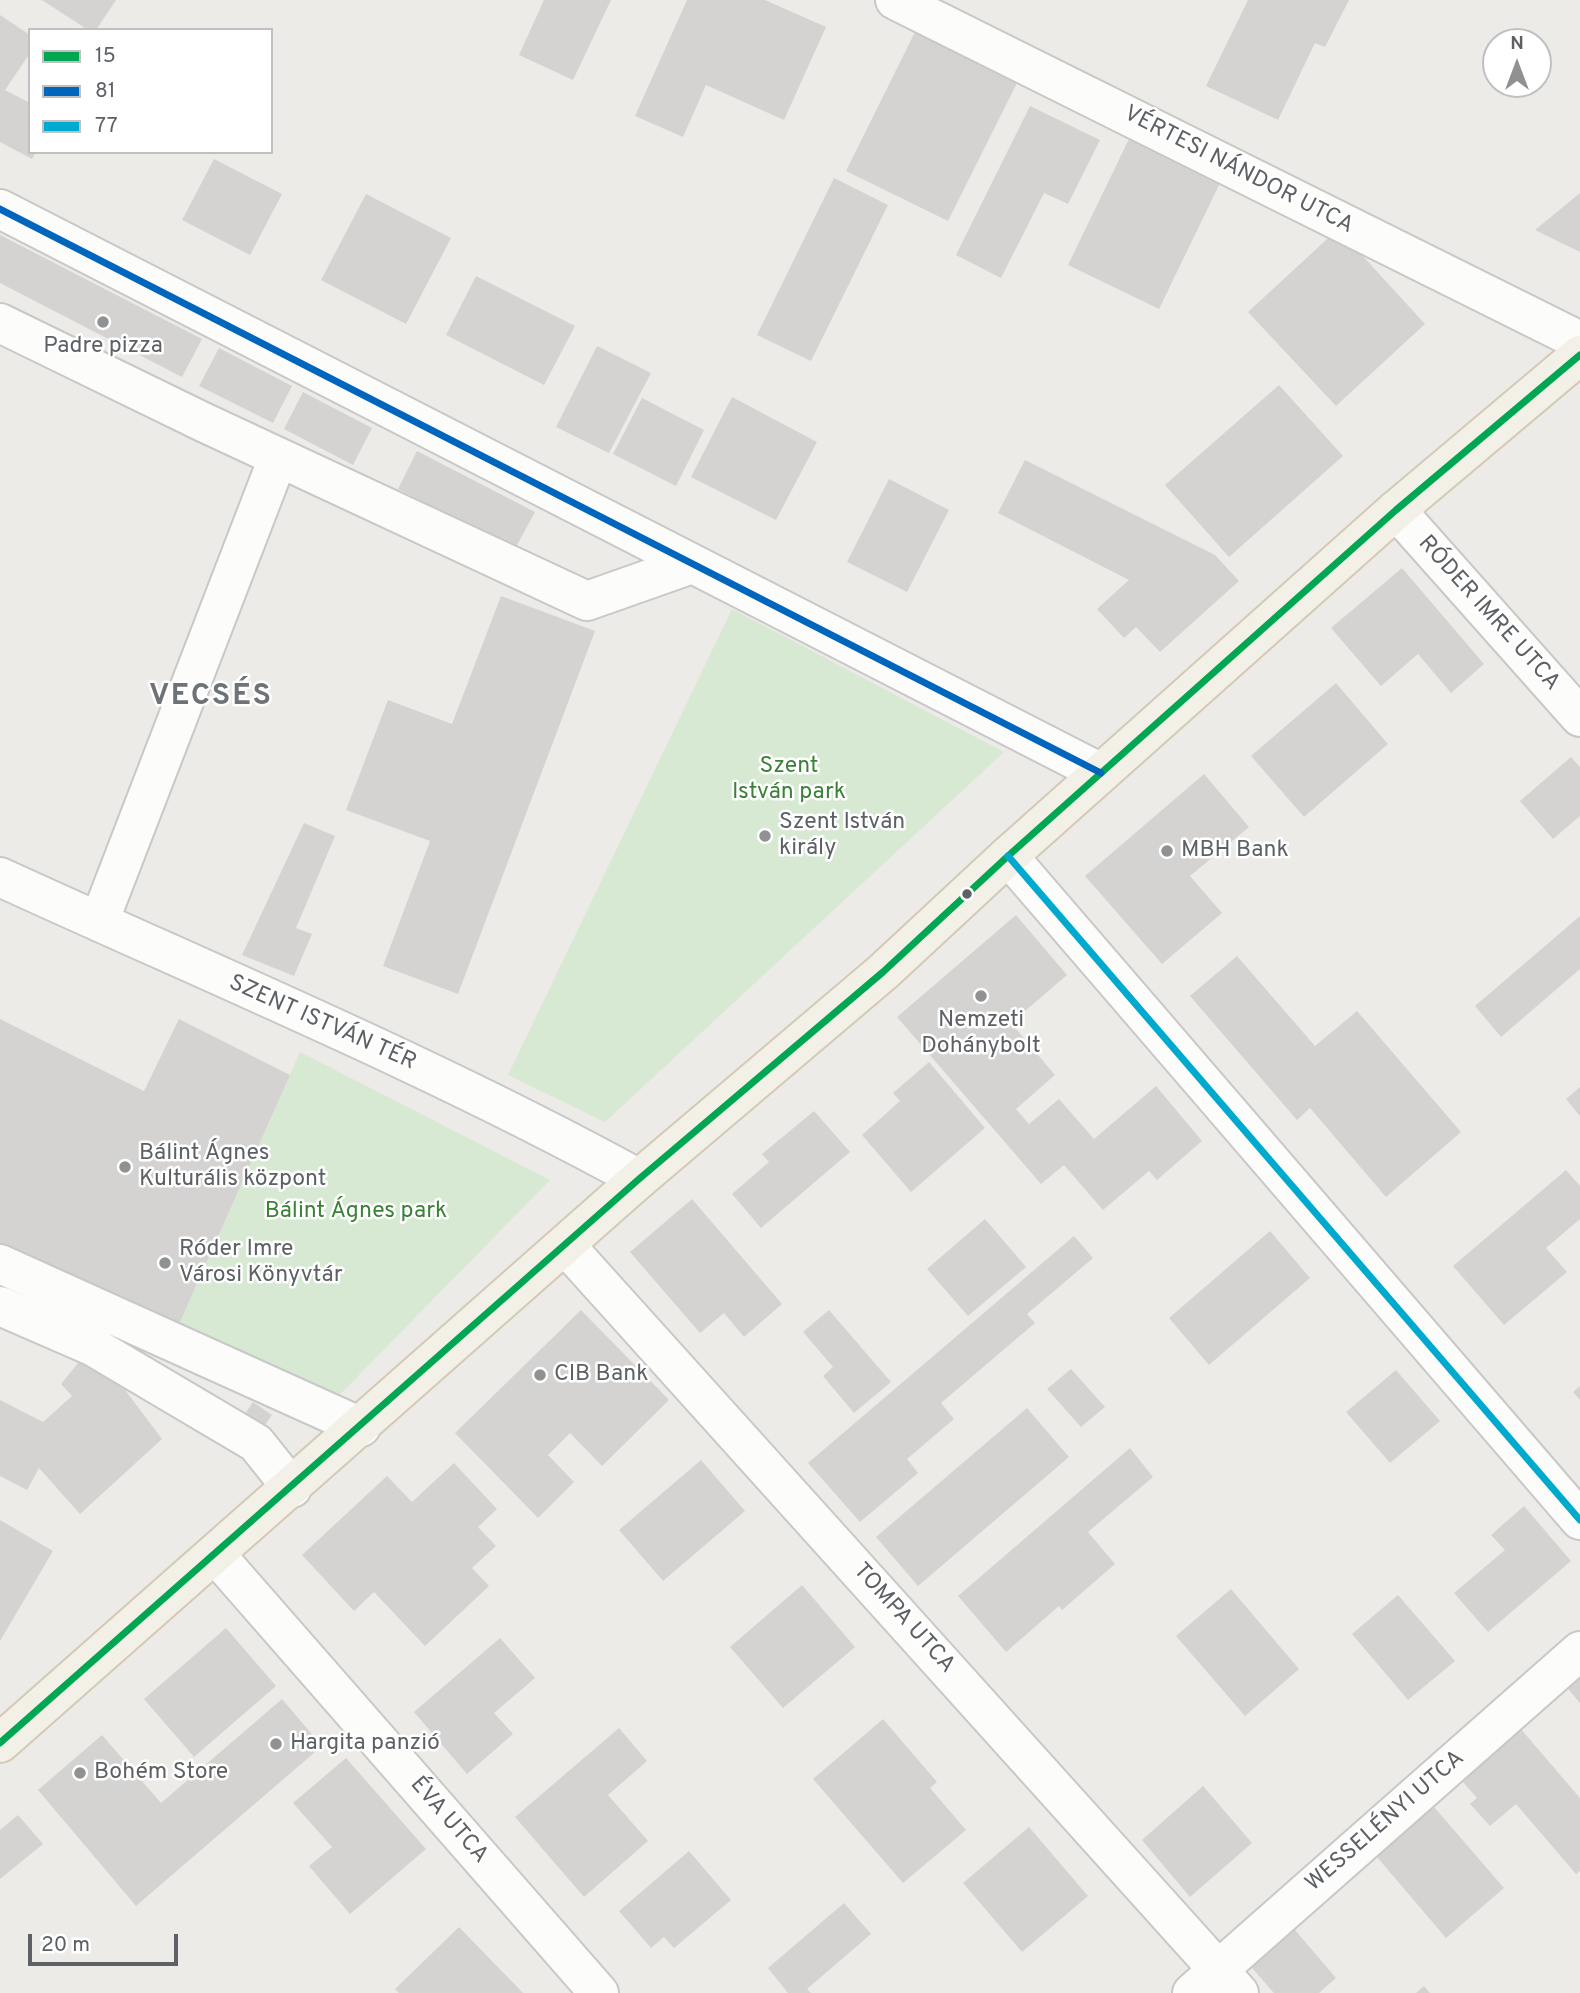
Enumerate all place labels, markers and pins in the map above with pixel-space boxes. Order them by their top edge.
marker: Padre pizza [95,314,111,330]
place label: Padre pizza [43,333,163,361]
place label: Szent István király [779,809,905,863]
marker: Szent István király [757,828,773,844]
place label: MBH Bank [1181,837,1289,865]
marker: MBH Bank [1159,843,1175,859]
unlabelled marker [960,887,974,901]
marker: Nemzeti Dohánybolt [973,988,989,1004]
place label: Nemzeti Dohánybolt [921,1007,1041,1061]
place label: Bálint Ágnes Kulturális központ [139,1140,326,1194]
marker: Bálint Ágnes Kulturális központ [117,1159,133,1175]
place label: Róder Imre Városi Könyvtár [179,1236,343,1290]
marker: Róder Imre Városi Könyvtár [157,1255,173,1271]
place label: CIB Bank [554,1361,648,1389]
marker: CIB Bank [532,1367,548,1383]
place label: Hargita panzió [290,1730,440,1758]
marker: Hargita panzió [268,1736,284,1752]
place label: Bohém Store [94,1759,228,1787]
marker: Bohém Store [72,1765,88,1781]

